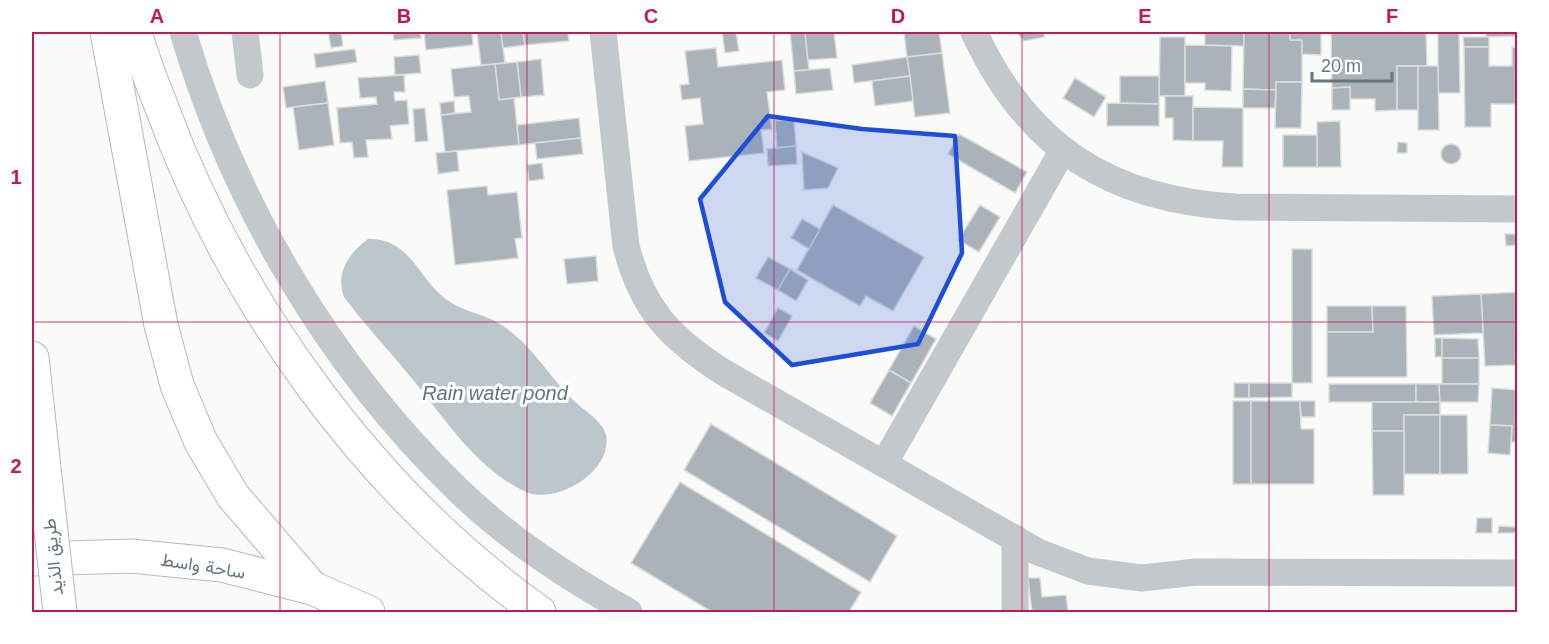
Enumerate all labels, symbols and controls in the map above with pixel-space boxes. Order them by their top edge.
text: A [150,5,164,27]
text: B [397,5,411,27]
text: C [644,5,658,27]
text: D [891,5,905,27]
text: E [1138,5,1152,27]
text: F [1386,5,1398,27]
scale bar [1312,45,1392,83]
text: 20 m [1321,56,1361,76]
text: 1 [10,166,22,188]
water label: Rain water pond [422,382,569,404]
text: 2 [10,455,22,477]
street label: طريق الذيد [39,517,68,596]
street label: ساحة واسط [159,549,247,584]

